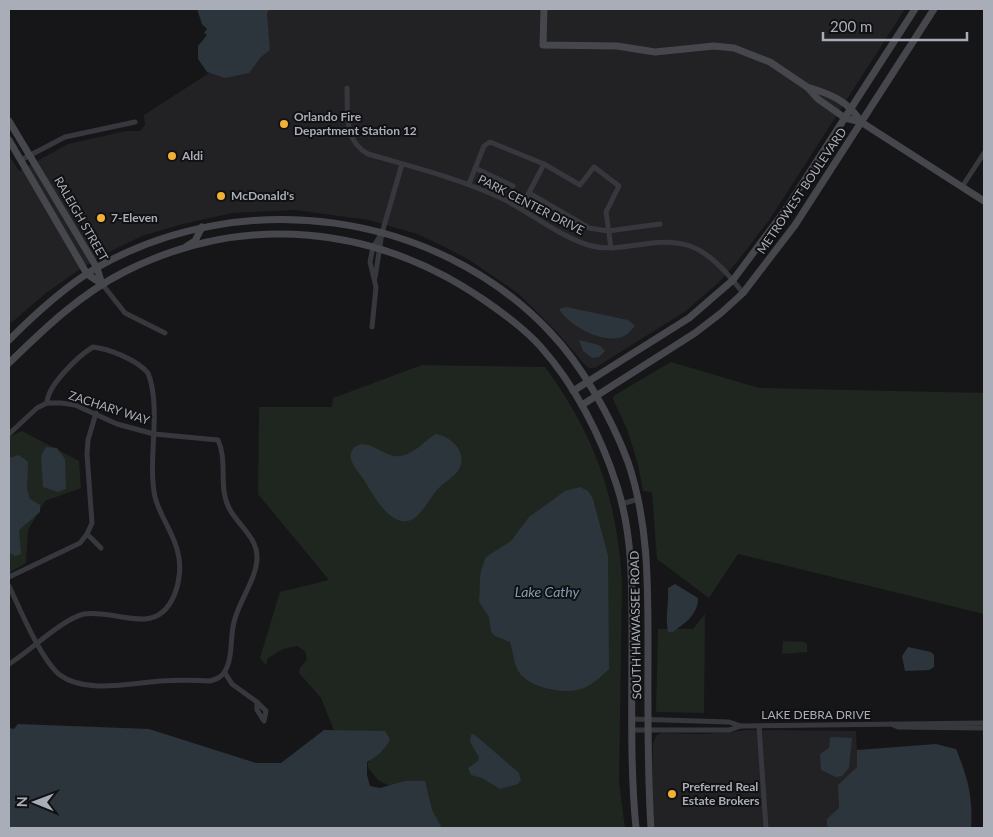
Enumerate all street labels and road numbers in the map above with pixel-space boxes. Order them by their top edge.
street label: METROWEST BOULEVARD [754,125,850,257]
street label: PARK CENTER DRIVE [476,171,587,238]
street label: RALEIGH STREET [51,174,112,264]
street label: ZACHARY WAY [67,387,152,428]
street label: SOUTH HIAWASSEE ROAD [627,551,644,699]
street label: LAKE DEBRA DRIVE [761,707,871,722]

